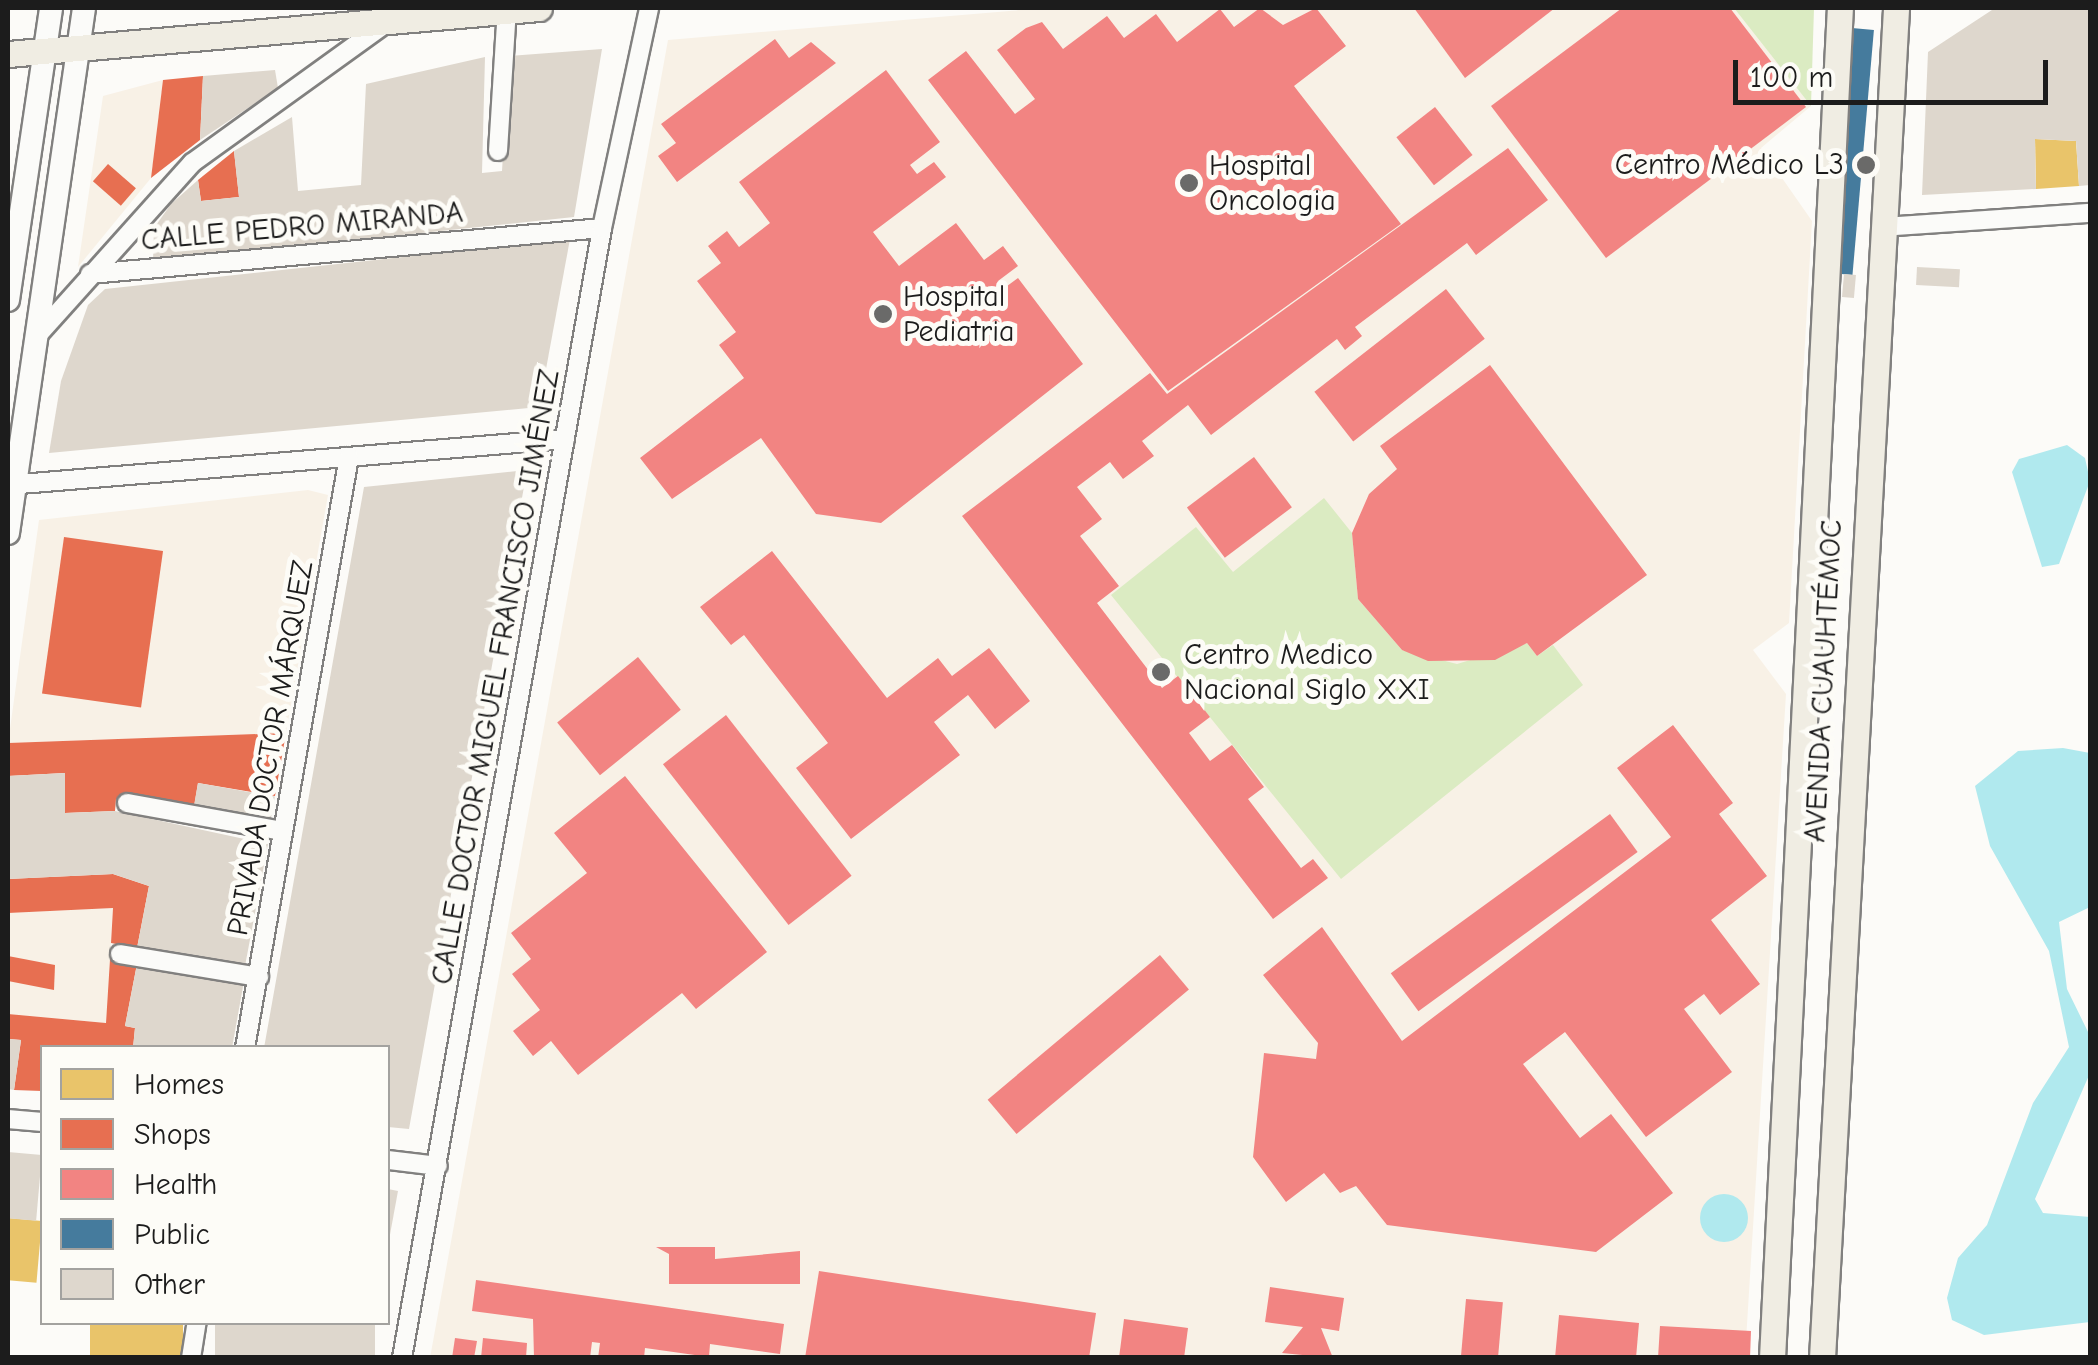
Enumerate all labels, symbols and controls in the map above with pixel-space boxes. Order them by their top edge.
scale bar [1738,40,2053,102]
text: 100 m [1750,60,1833,95]
place label: Centro Médico L3 [1615,147,1844,183]
place label: Hospital Oncologia [1209,148,1336,218]
marker: Centro Médico L3 [1853,152,1879,178]
marker: Hospital Oncologia [1178,172,1200,194]
street label: CALLE PEDRO MIRANDA [139,195,465,259]
place label: Hospital Pediatria [903,279,1015,350]
marker: Hospital Pediatria [872,303,894,325]
street label: CALLE DOCTOR MIGUEL FRANCISCO JIMÉNEZ [424,367,568,987]
street label: AVENIDA CUAUHTÉMOC [1798,519,1850,843]
street label: PRIVADA DOCTOR MÁRQUEZ [220,558,322,938]
place label: Centro Medico Nacional Siglo XXI [1184,637,1430,708]
marker: Centro Medico Nacional Siglo XXI [1148,659,1174,685]
legend [40,1045,390,1325]
text: Homes [134,1067,224,1102]
text: Shops [134,1117,211,1152]
text: Health [134,1167,217,1202]
text: Public [134,1217,210,1252]
text: Other [134,1267,205,1302]

